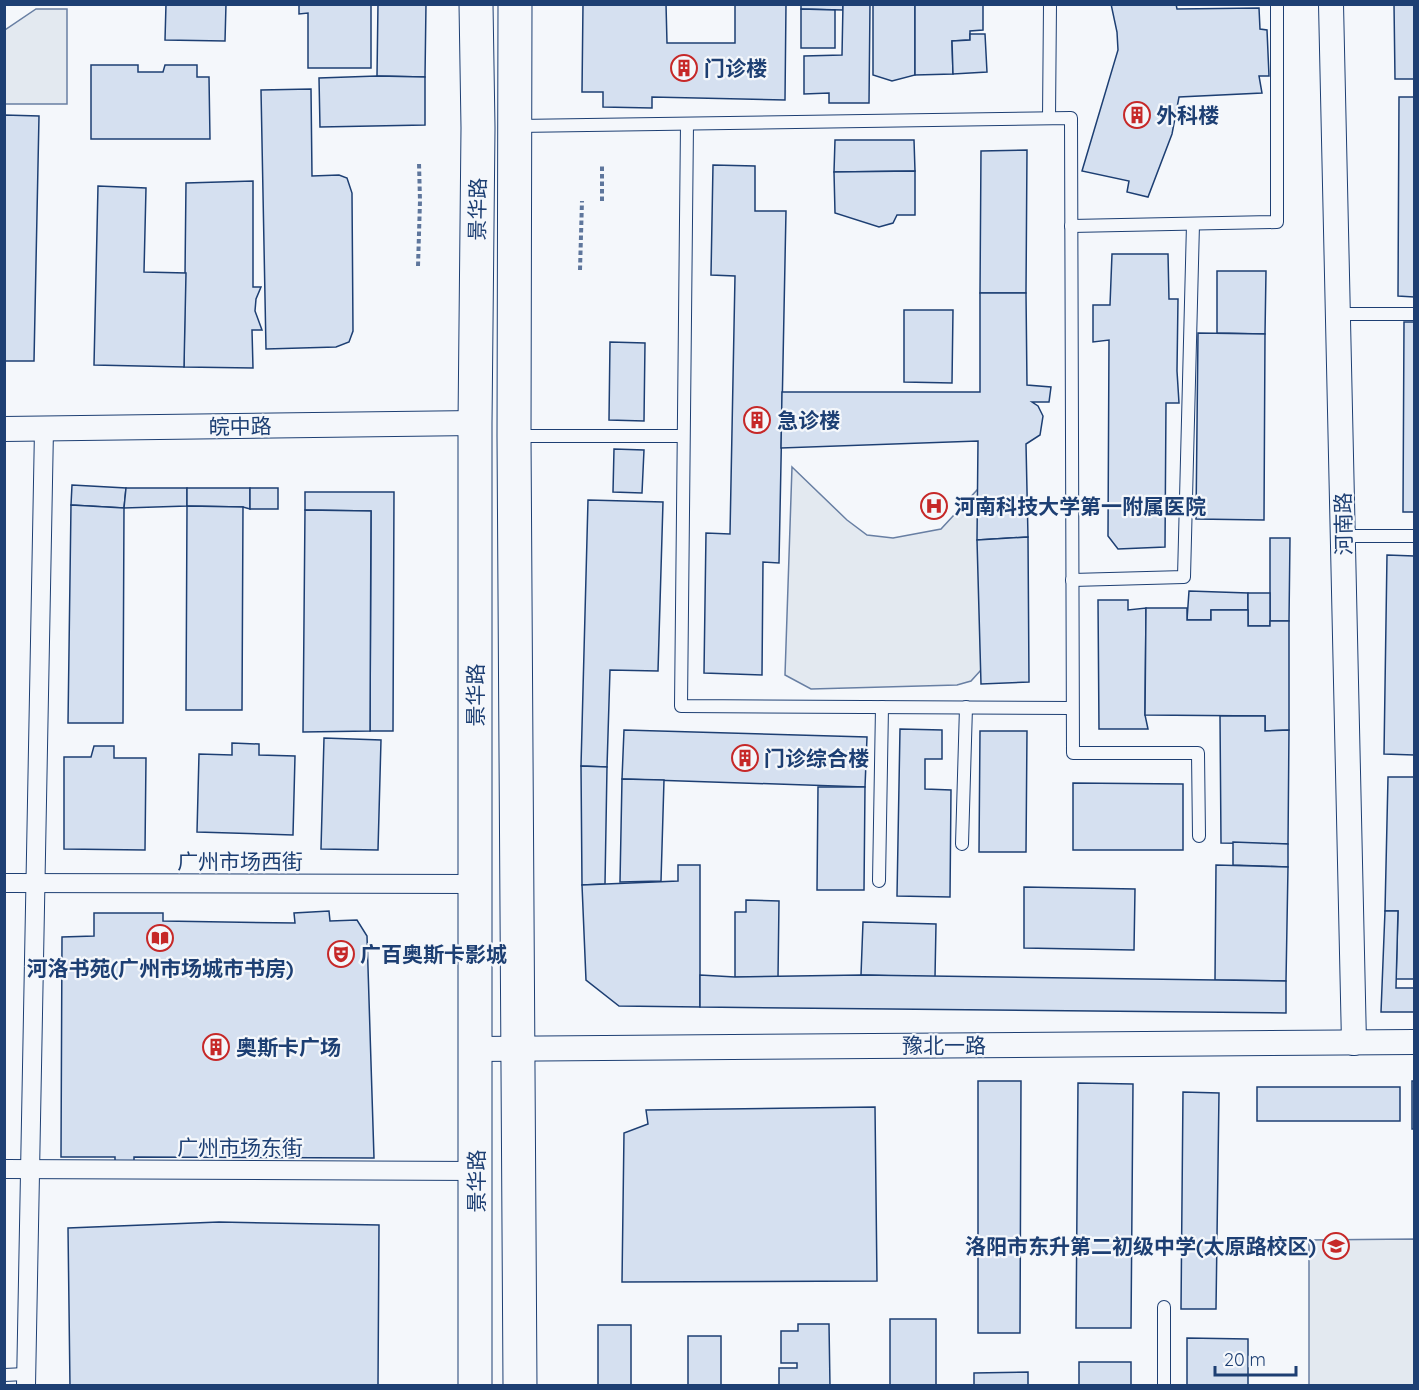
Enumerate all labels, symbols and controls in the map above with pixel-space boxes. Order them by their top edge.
building icon: 门诊楼 [669,53,699,83]
place label: 门诊楼 [704,55,767,81]
building icon: 外科楼 [1122,100,1152,130]
place label: 外科楼 [1156,102,1219,128]
street label: 景华路 [463,177,491,241]
building icon: 急诊楼 [742,405,772,435]
place label: 急诊楼 [777,407,840,433]
street label: 皖中路 [208,412,272,440]
hospital icon: 河南科技大学第一附属医院 [919,491,949,521]
street label: 河南路 [1329,492,1357,556]
place label: 河南科技大学第一附属医院 [954,493,1206,519]
street label: 景华路 [462,664,488,727]
building icon: 门诊综合楼 [730,743,760,773]
place label: 门诊综合楼 [764,745,869,771]
street label: 广州市场西街 [177,848,303,874]
library icon: 河洛书苑(广州市场城市书房) [145,923,175,953]
theatre icon: 广百奥斯卡影城 [326,939,356,969]
place label: 广百奥斯卡影城 [360,941,507,967]
place label: 河洛书苑(广州市场城市书房) [27,955,294,981]
building icon: 奥斯卡广场 [201,1032,231,1062]
street label: 豫北一路 [902,1032,986,1058]
place label: 奥斯卡广场 [236,1034,341,1060]
street label: 广州市场东街 [177,1134,303,1160]
street label: 景华路 [463,1150,489,1213]
school or university icon: 洛阳市东升第二初级中学(太原路校区) [1321,1231,1351,1261]
place label: 洛阳市东升第二初级中学(太原路校区) [965,1233,1316,1259]
scale bar [1215,1339,1296,1377]
text: 20 m [1224,1348,1266,1371]

